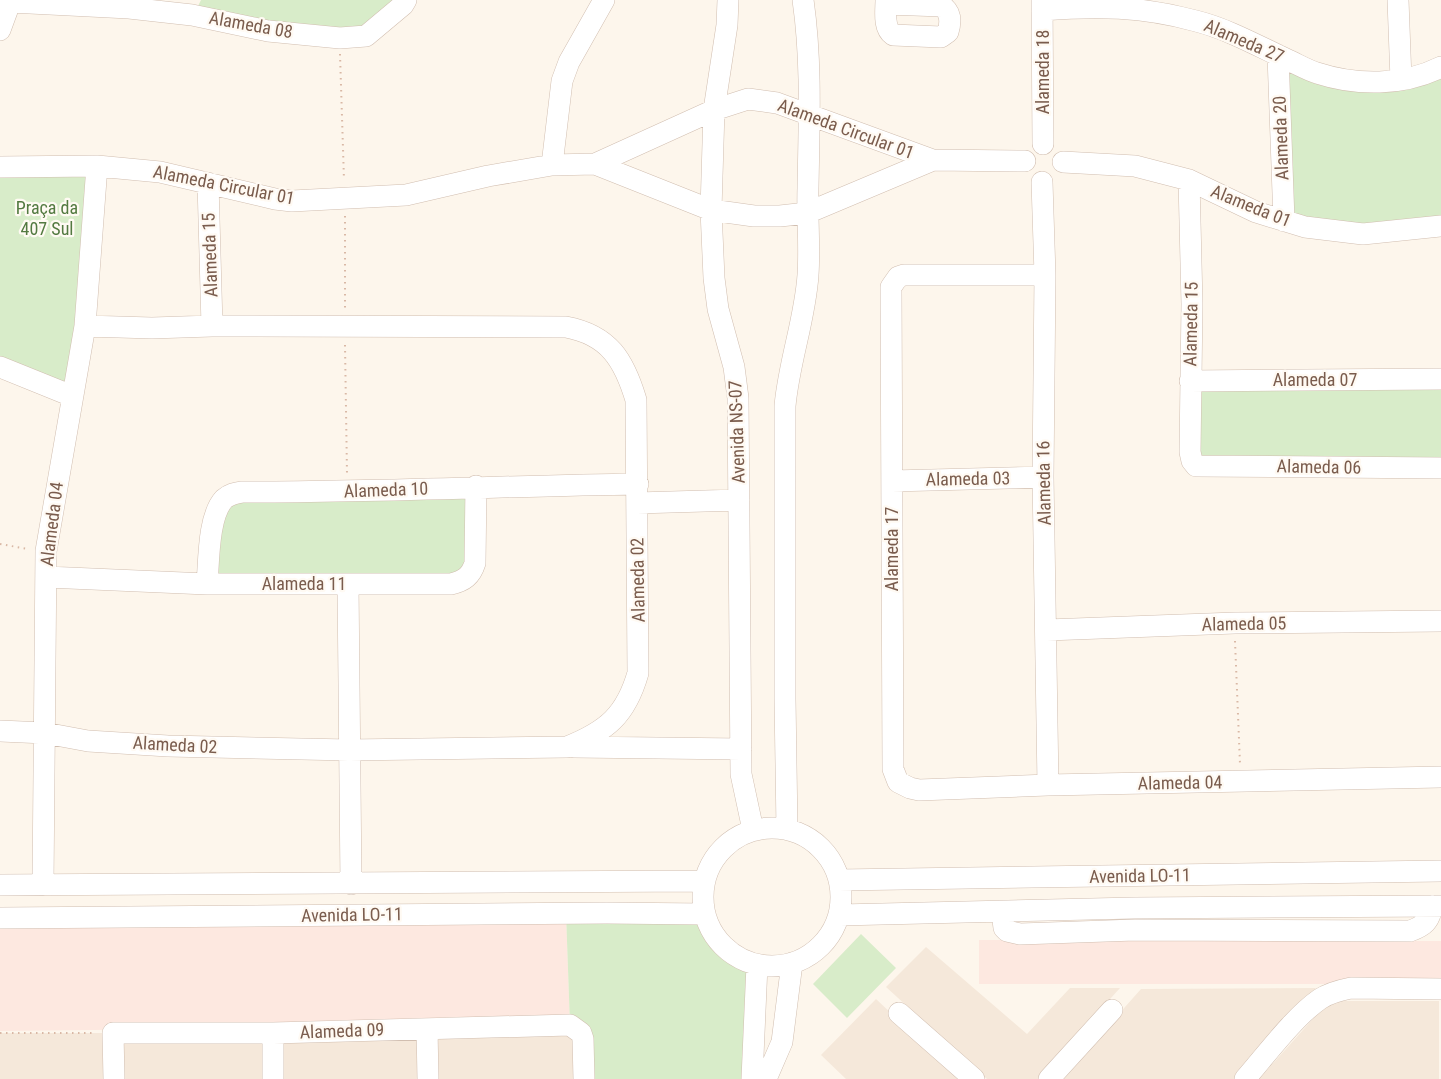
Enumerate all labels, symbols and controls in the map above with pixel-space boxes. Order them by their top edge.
street label: Alameda 08 [208,7,295,42]
street label: Alameda 27 [1201,14,1287,67]
street label: Alameda 18 [1032,30,1053,114]
street label: Alameda Circular 01 [775,94,917,163]
street label: Alameda 20 [1269,95,1292,181]
street label: Alameda Circular 01 [152,160,297,209]
street label: Alameda 01 [1208,180,1294,231]
park label: Praça da 407 Sul [16,197,78,239]
street label: Alameda 15 [198,212,221,298]
street label: Alameda 15 [1179,281,1202,366]
street label: Alameda 07 [1273,369,1357,390]
street label: Avenida NS-07 [724,380,749,484]
street label: Alameda 16 [1032,441,1055,525]
street label: Alameda 06 [1277,455,1361,478]
street label: Alameda 03 [926,467,1010,490]
street label: Alameda 10 [343,478,429,501]
street label: Alameda 04 [36,481,67,567]
street label: Alameda 17 [881,507,902,591]
street label: Alameda 02 [626,537,649,622]
street label: Alameda 11 [262,573,346,594]
street label: Alameda 05 [1202,612,1287,635]
street label: Alameda 02 [132,732,218,757]
street label: Alameda 04 [1138,771,1223,794]
street label: Avenida LO-11 [1089,864,1191,887]
street label: Avenida LO-11 [301,903,403,926]
street label: Alameda 09 [299,1019,385,1042]

